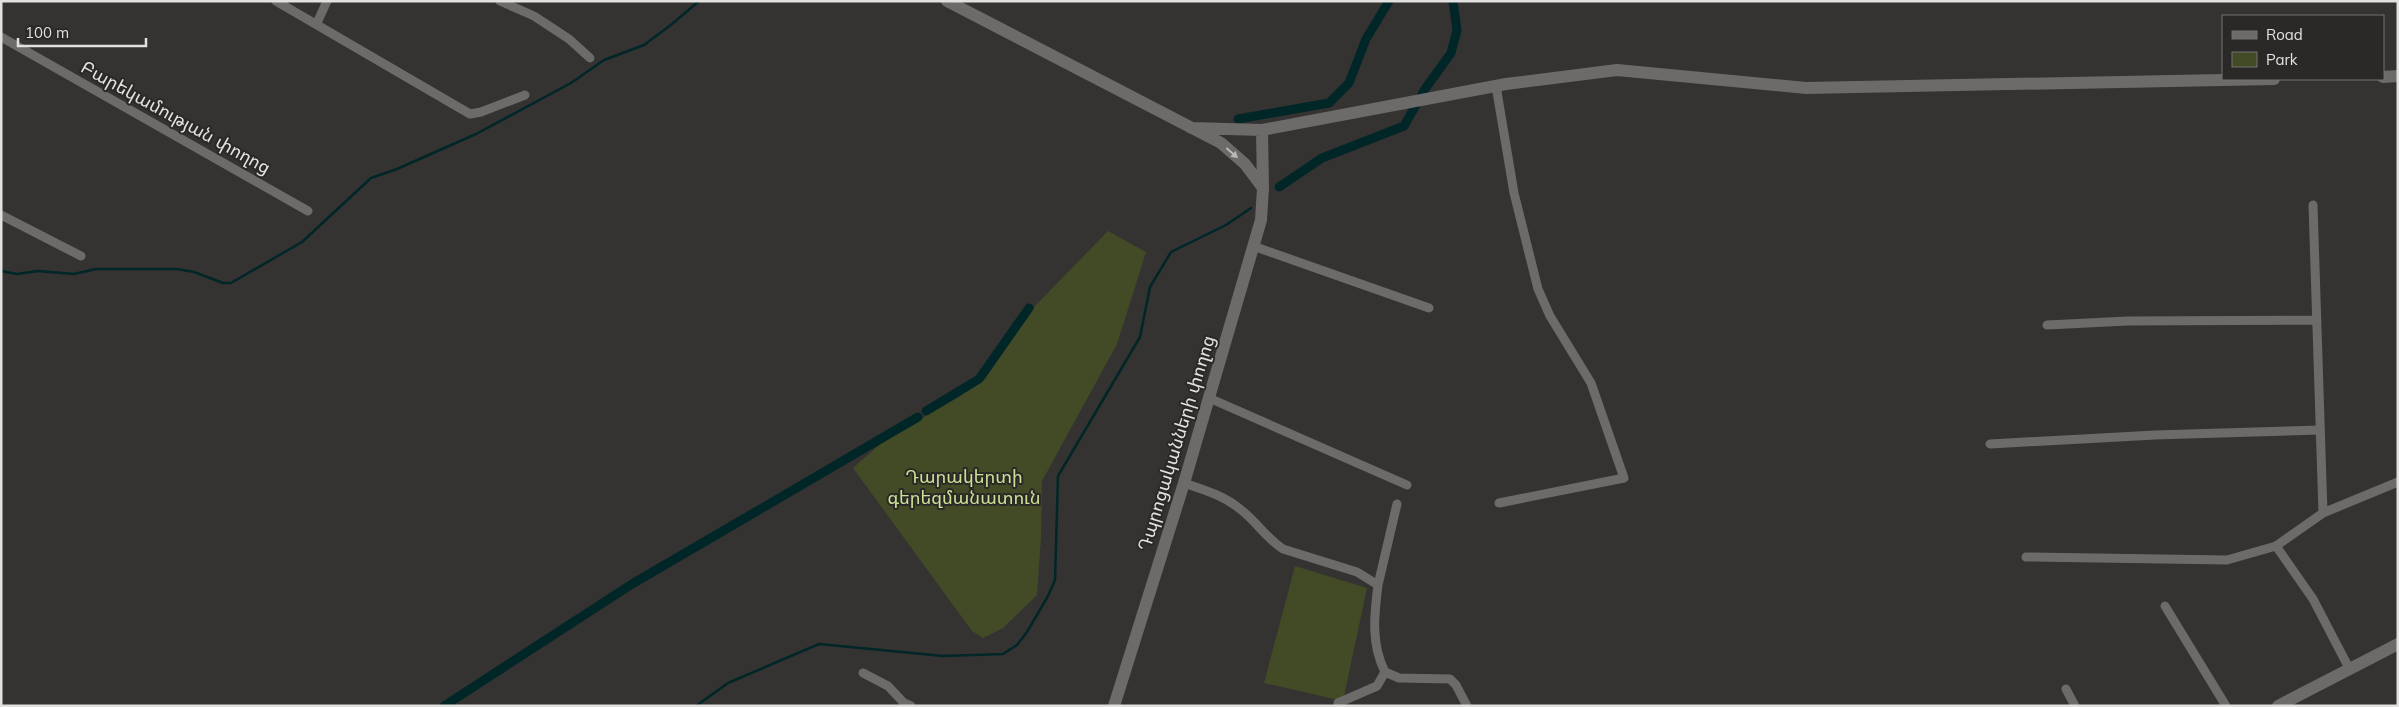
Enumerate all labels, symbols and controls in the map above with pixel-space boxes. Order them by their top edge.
scale bar [18,15,145,47]
legend [2222,15,2384,80]
text: 100 m [25,23,69,42]
text: Road [2266,25,2303,44]
text: Park [2266,50,2298,69]
street label: Բարեկամության փողոց [77,55,275,179]
one-way arrow [1225,147,1238,158]
street label: Դպրոցականների փողոց [1132,332,1220,554]
park label: Դարակերտի գերեզմանատուն [887,465,1041,509]

